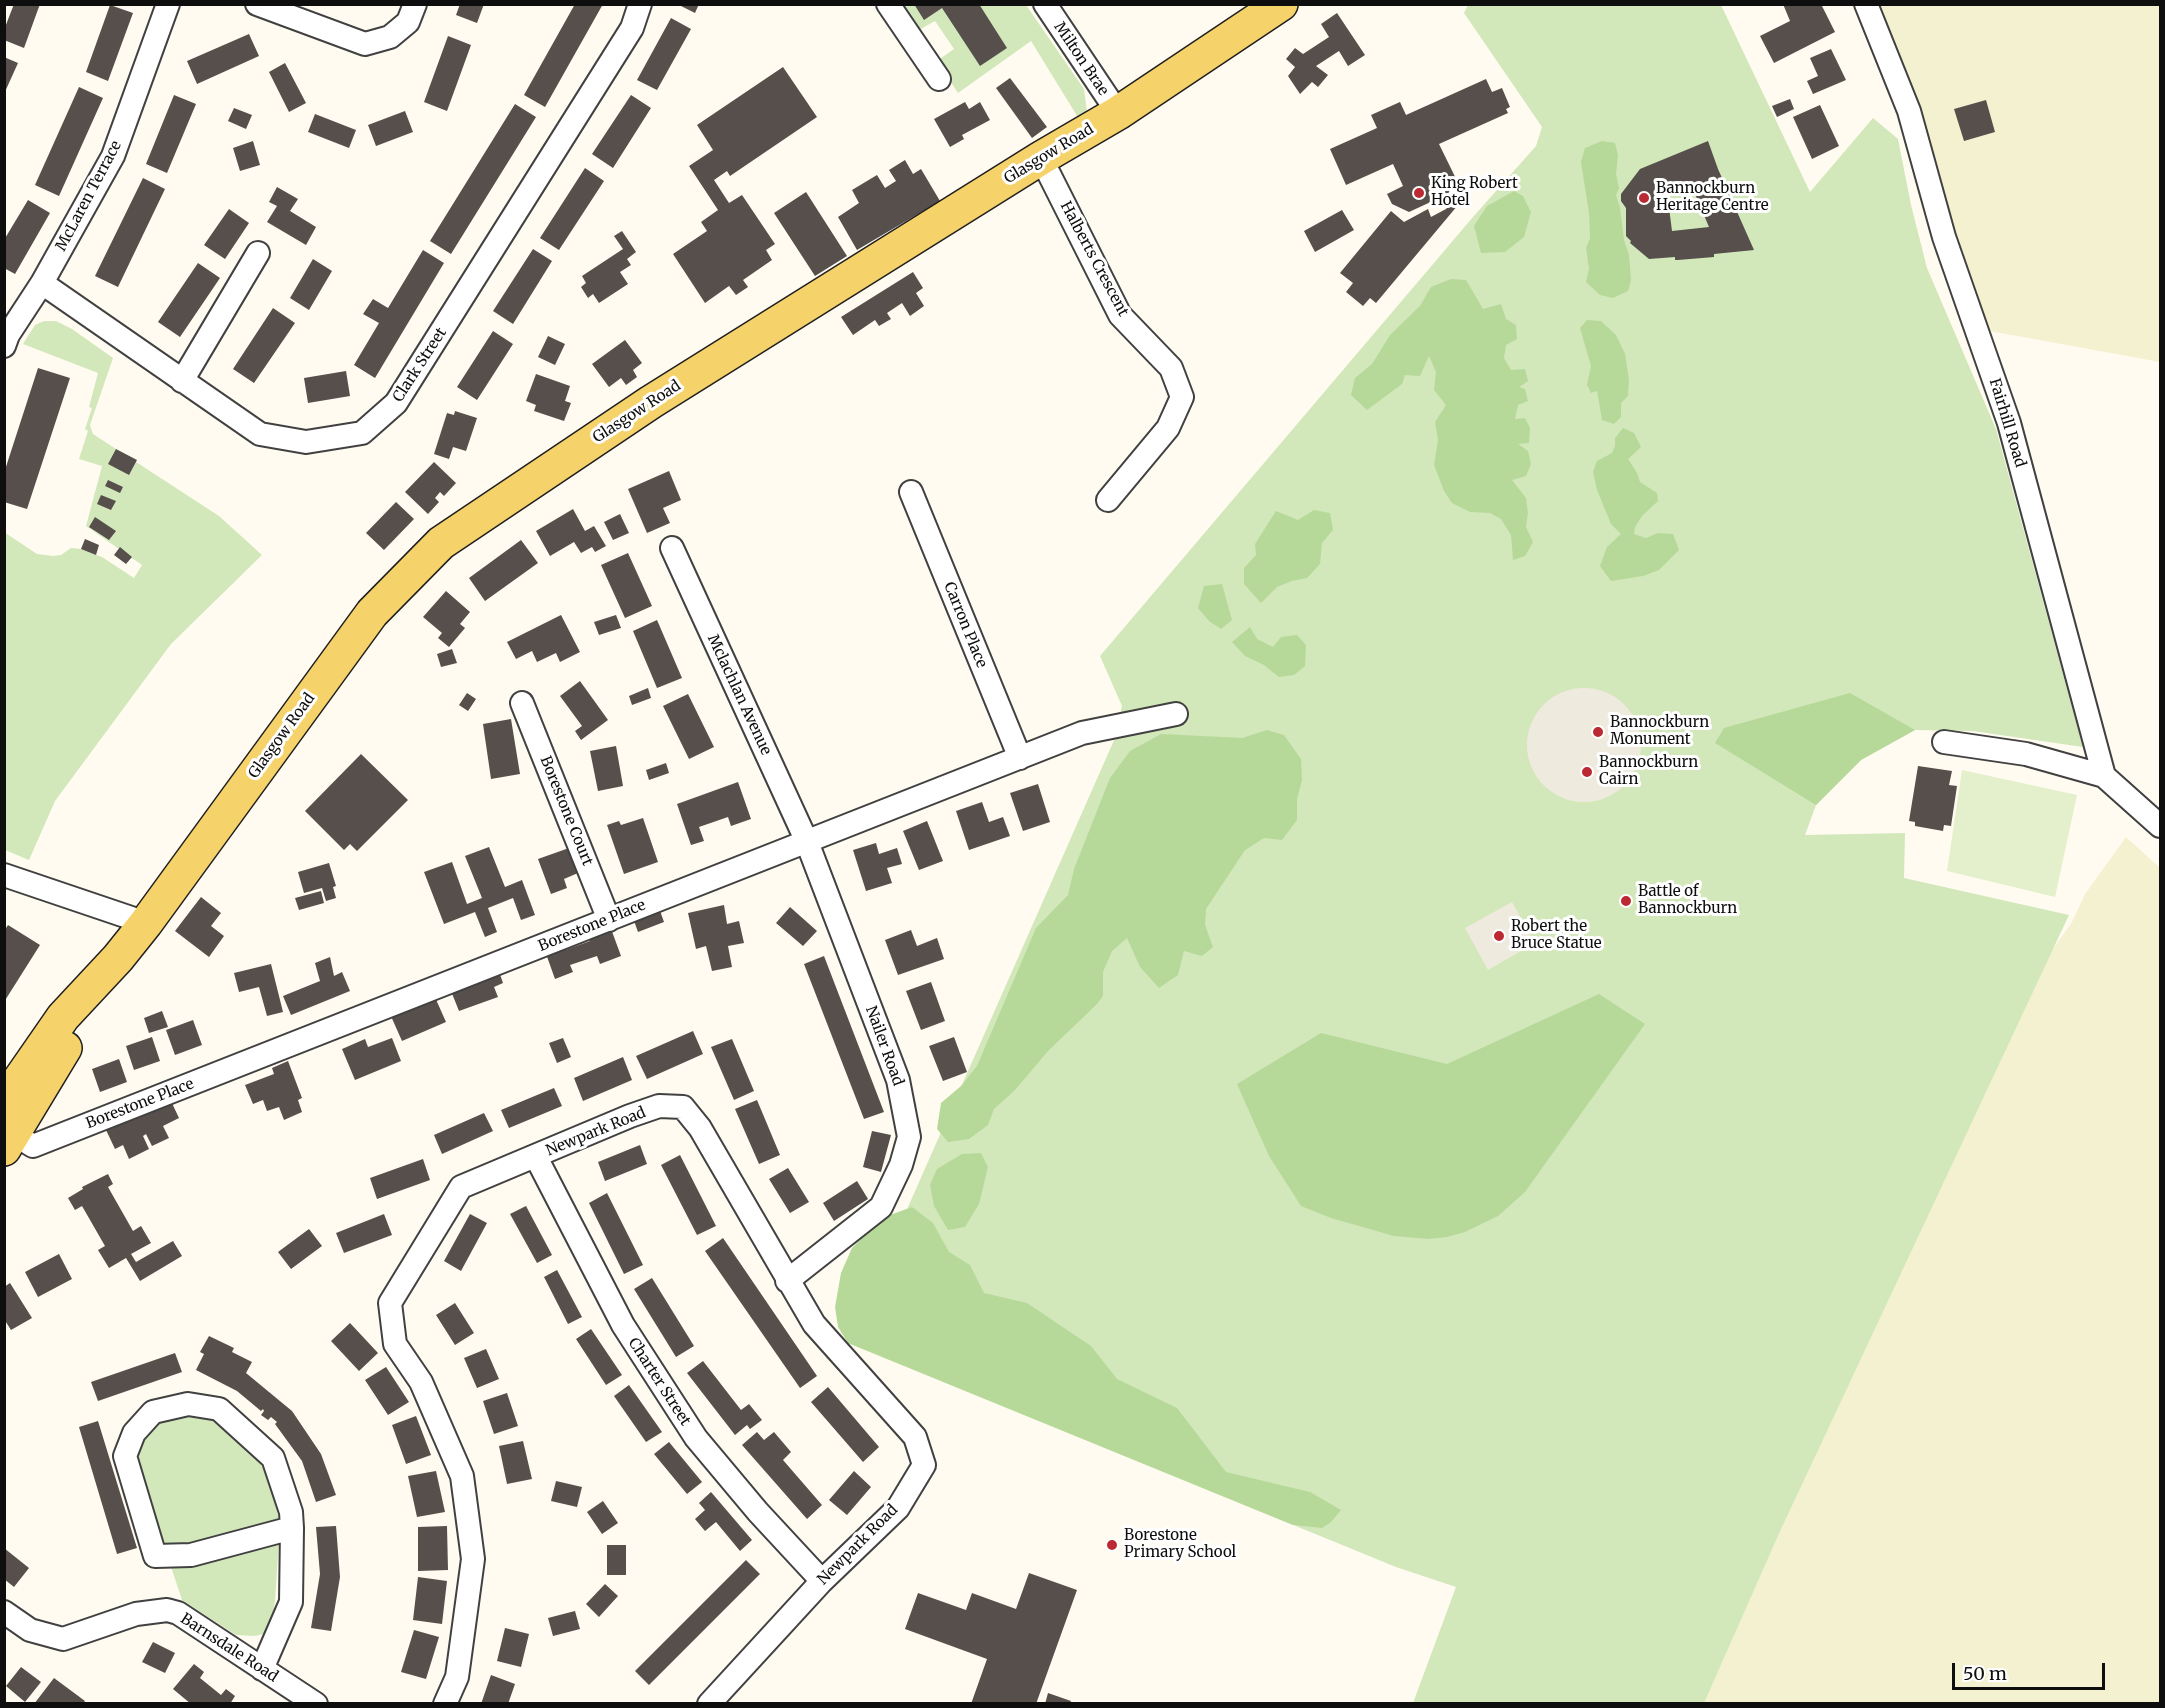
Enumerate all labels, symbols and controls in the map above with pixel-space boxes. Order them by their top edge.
street label: Milton Brae [1050,19,1112,99]
street label: Glasgow Road [1001,120,1097,188]
street label: McLaren Terrace [52,138,126,254]
place label: King Robert Hotel [1431,175,1518,210]
place label: Bannockburn Heritage Centre [1656,180,1769,215]
marker: King Robert Hotel [1412,186,1426,200]
marker: Bannockburn Heritage Centre [1637,191,1651,205]
street label: Halberts Crescent [1056,198,1132,320]
street label: Clark Street [389,325,451,405]
street label: Fairhill Road [1985,376,2029,470]
street label: Glasgow Road [590,377,684,447]
street label: Carron Place [940,580,990,670]
street label: Mclachlan Avenue [703,632,775,758]
street label: Glasgow Road [245,690,319,782]
place label: Bannockburn Monument [1610,714,1709,749]
marker: Bannockburn Monument [1591,725,1605,739]
street label: Borestone Court [536,754,596,868]
place label: Bannockburn Cairn [1599,754,1698,789]
marker: Bannockburn Cairn [1580,765,1594,779]
place label: Battle of Bannockburn [1638,883,1737,918]
marker: Battle of Bannockburn [1619,894,1633,908]
street label: Borestone Place [536,896,648,956]
place label: Robert the Bruce Statue [1511,918,1602,953]
marker: Robert the Bruce Statue [1492,929,1506,943]
street label: Nailer Road [861,1004,907,1088]
street label: Borestone Place [84,1075,196,1133]
street label: Newpark Road [544,1104,648,1160]
street label: Charter Street [624,1335,694,1429]
street label: Newpark Road [814,1501,902,1589]
place label: Borestone Primary School [1124,1527,1236,1562]
marker: Borestone Primary School [1105,1538,1119,1552]
street label: Barnsdale Road [177,1610,281,1686]
scale bar [1955,1651,2108,1689]
text: 50 m [1963,1662,2007,1685]

